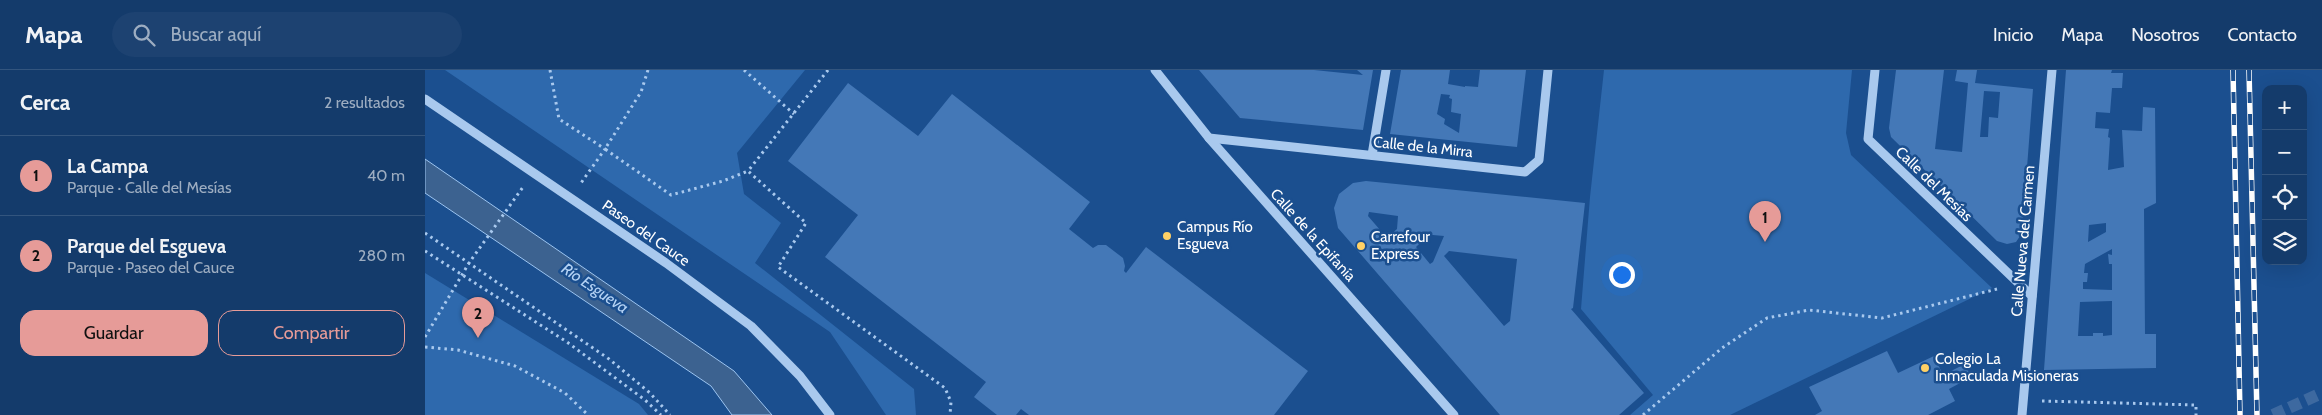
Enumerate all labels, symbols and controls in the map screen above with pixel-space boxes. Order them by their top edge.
search box [112,12,462,57]
text: Mapa [25,20,82,49]
icon: search [130,21,158,49]
text: Buscar aquí [170,23,261,46]
text: Inicio [1993,24,2033,46]
text: Mapa [2061,24,2103,46]
text: Nosotros [2131,24,2200,46]
text: Contacto [2228,24,2297,46]
map controls [2262,85,2307,265]
button: + [2262,85,2307,130]
text: Cerca [20,90,70,115]
text: 2 resultados [324,93,405,112]
button: − [2262,130,2307,175]
street label: Calle de la Mirra [1372,133,1474,161]
street label: Calle del Mesías [1892,143,1976,225]
text: La Campa [67,155,148,178]
street label: Calle Nueva del Carmen [2007,165,2039,317]
text: 1 [33,166,39,185]
text: 40 m [367,166,405,185]
button: locate [2262,175,2307,220]
text: Parque · Calle del Mesías [67,178,232,197]
street label: Calle de la Epifanía [1267,185,1360,286]
street label: Paseo del Cauce [599,196,693,270]
pin: 1 [1749,201,1781,242]
place label: Campus Río Esgueva [1177,218,1253,253]
button: layers [2262,220,2307,265]
place label: Carrefour Express [1371,228,1430,263]
marker: Campus Río Esgueva [1161,230,1173,242]
text: Parque del Esgueva [67,235,226,258]
marker: Carrefour Express [1355,240,1367,252]
text: 2 [32,246,40,265]
text: 280 m [358,246,405,265]
text: Parque · Paseo del Cauce [67,258,235,277]
water label: Río Esgueva [558,259,632,317]
your location [1609,262,1635,288]
pin: 2 [462,297,494,338]
button: Guardar [20,310,208,356]
button: Compartir [218,310,405,356]
place label: Colegio La Inmaculada Misioneras [1935,350,2079,385]
marker: Colegio La Inmaculada Misioneras [1919,362,1931,374]

